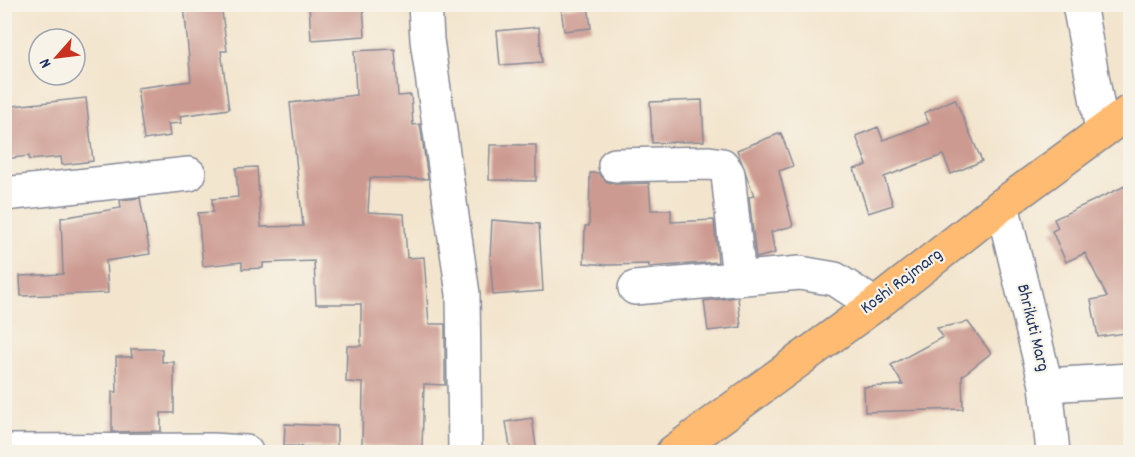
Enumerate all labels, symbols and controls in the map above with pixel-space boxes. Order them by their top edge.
north arrow [27,27,87,87]
text: N [34,54,58,72]
street label: Koshi Rajmarg [856,243,948,321]
street label: Bhrikuti Marg [1009,282,1055,375]

